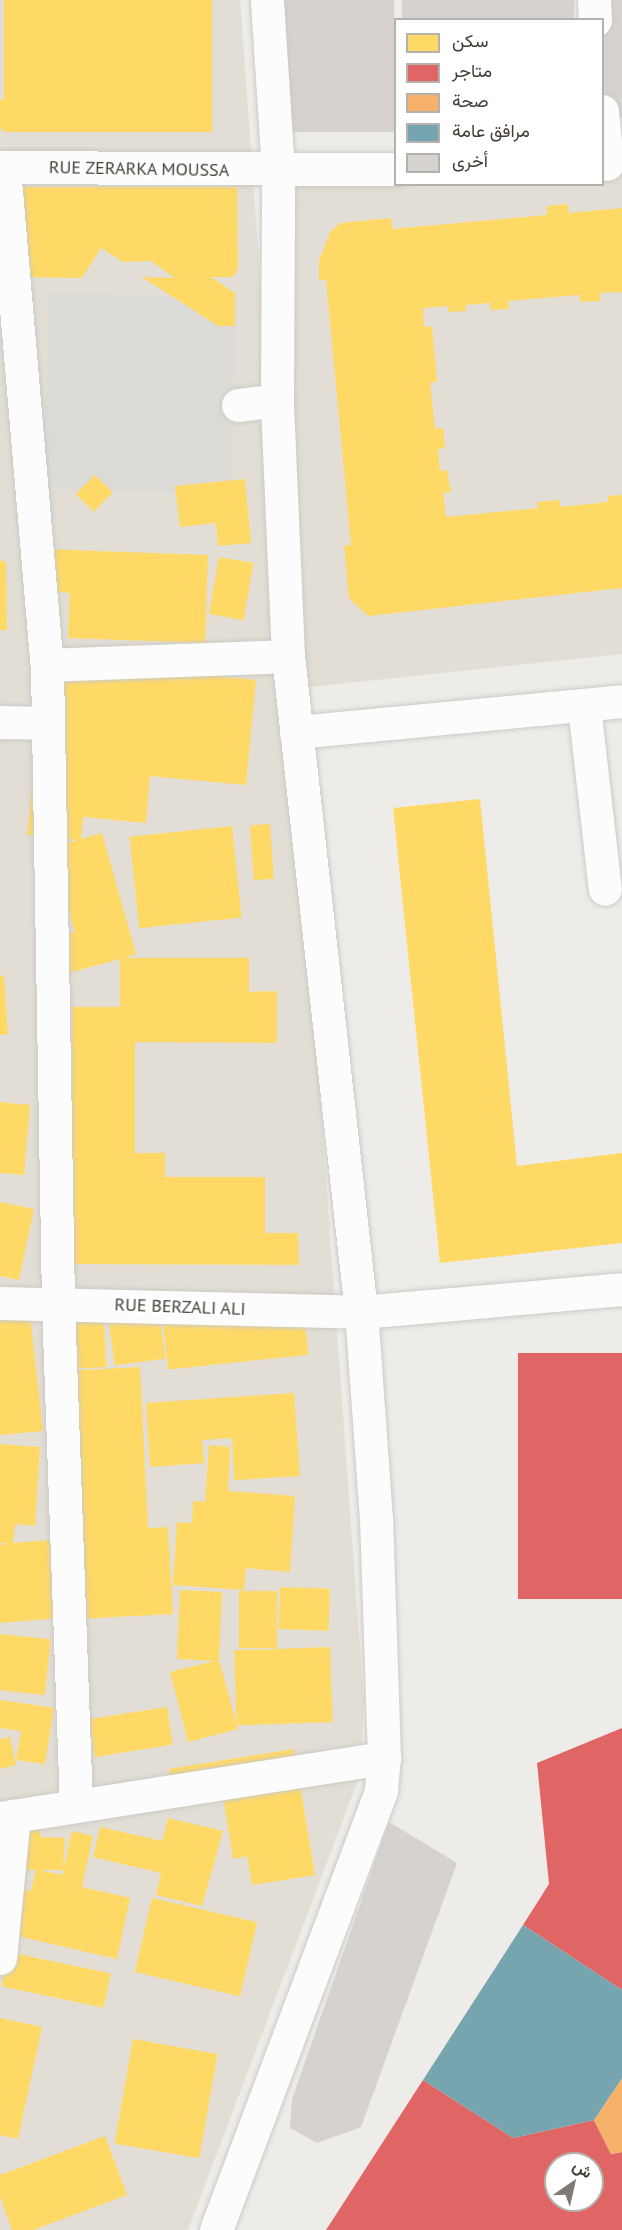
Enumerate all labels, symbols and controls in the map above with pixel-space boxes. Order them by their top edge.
legend [394,18,604,186]
text: سكن [452,29,488,52]
text: متاجر [452,59,492,82]
text: صحة [452,89,489,112]
text: مرافق عامة [452,119,530,142]
text: أخرى [452,149,488,172]
street label: RUE ZERARKA MOUSSA [48,157,230,181]
street label: RUE BERZALI ALI [114,1294,246,1320]
north arrow [544,2152,604,2212]
text: ش [569,2155,597,2182]

